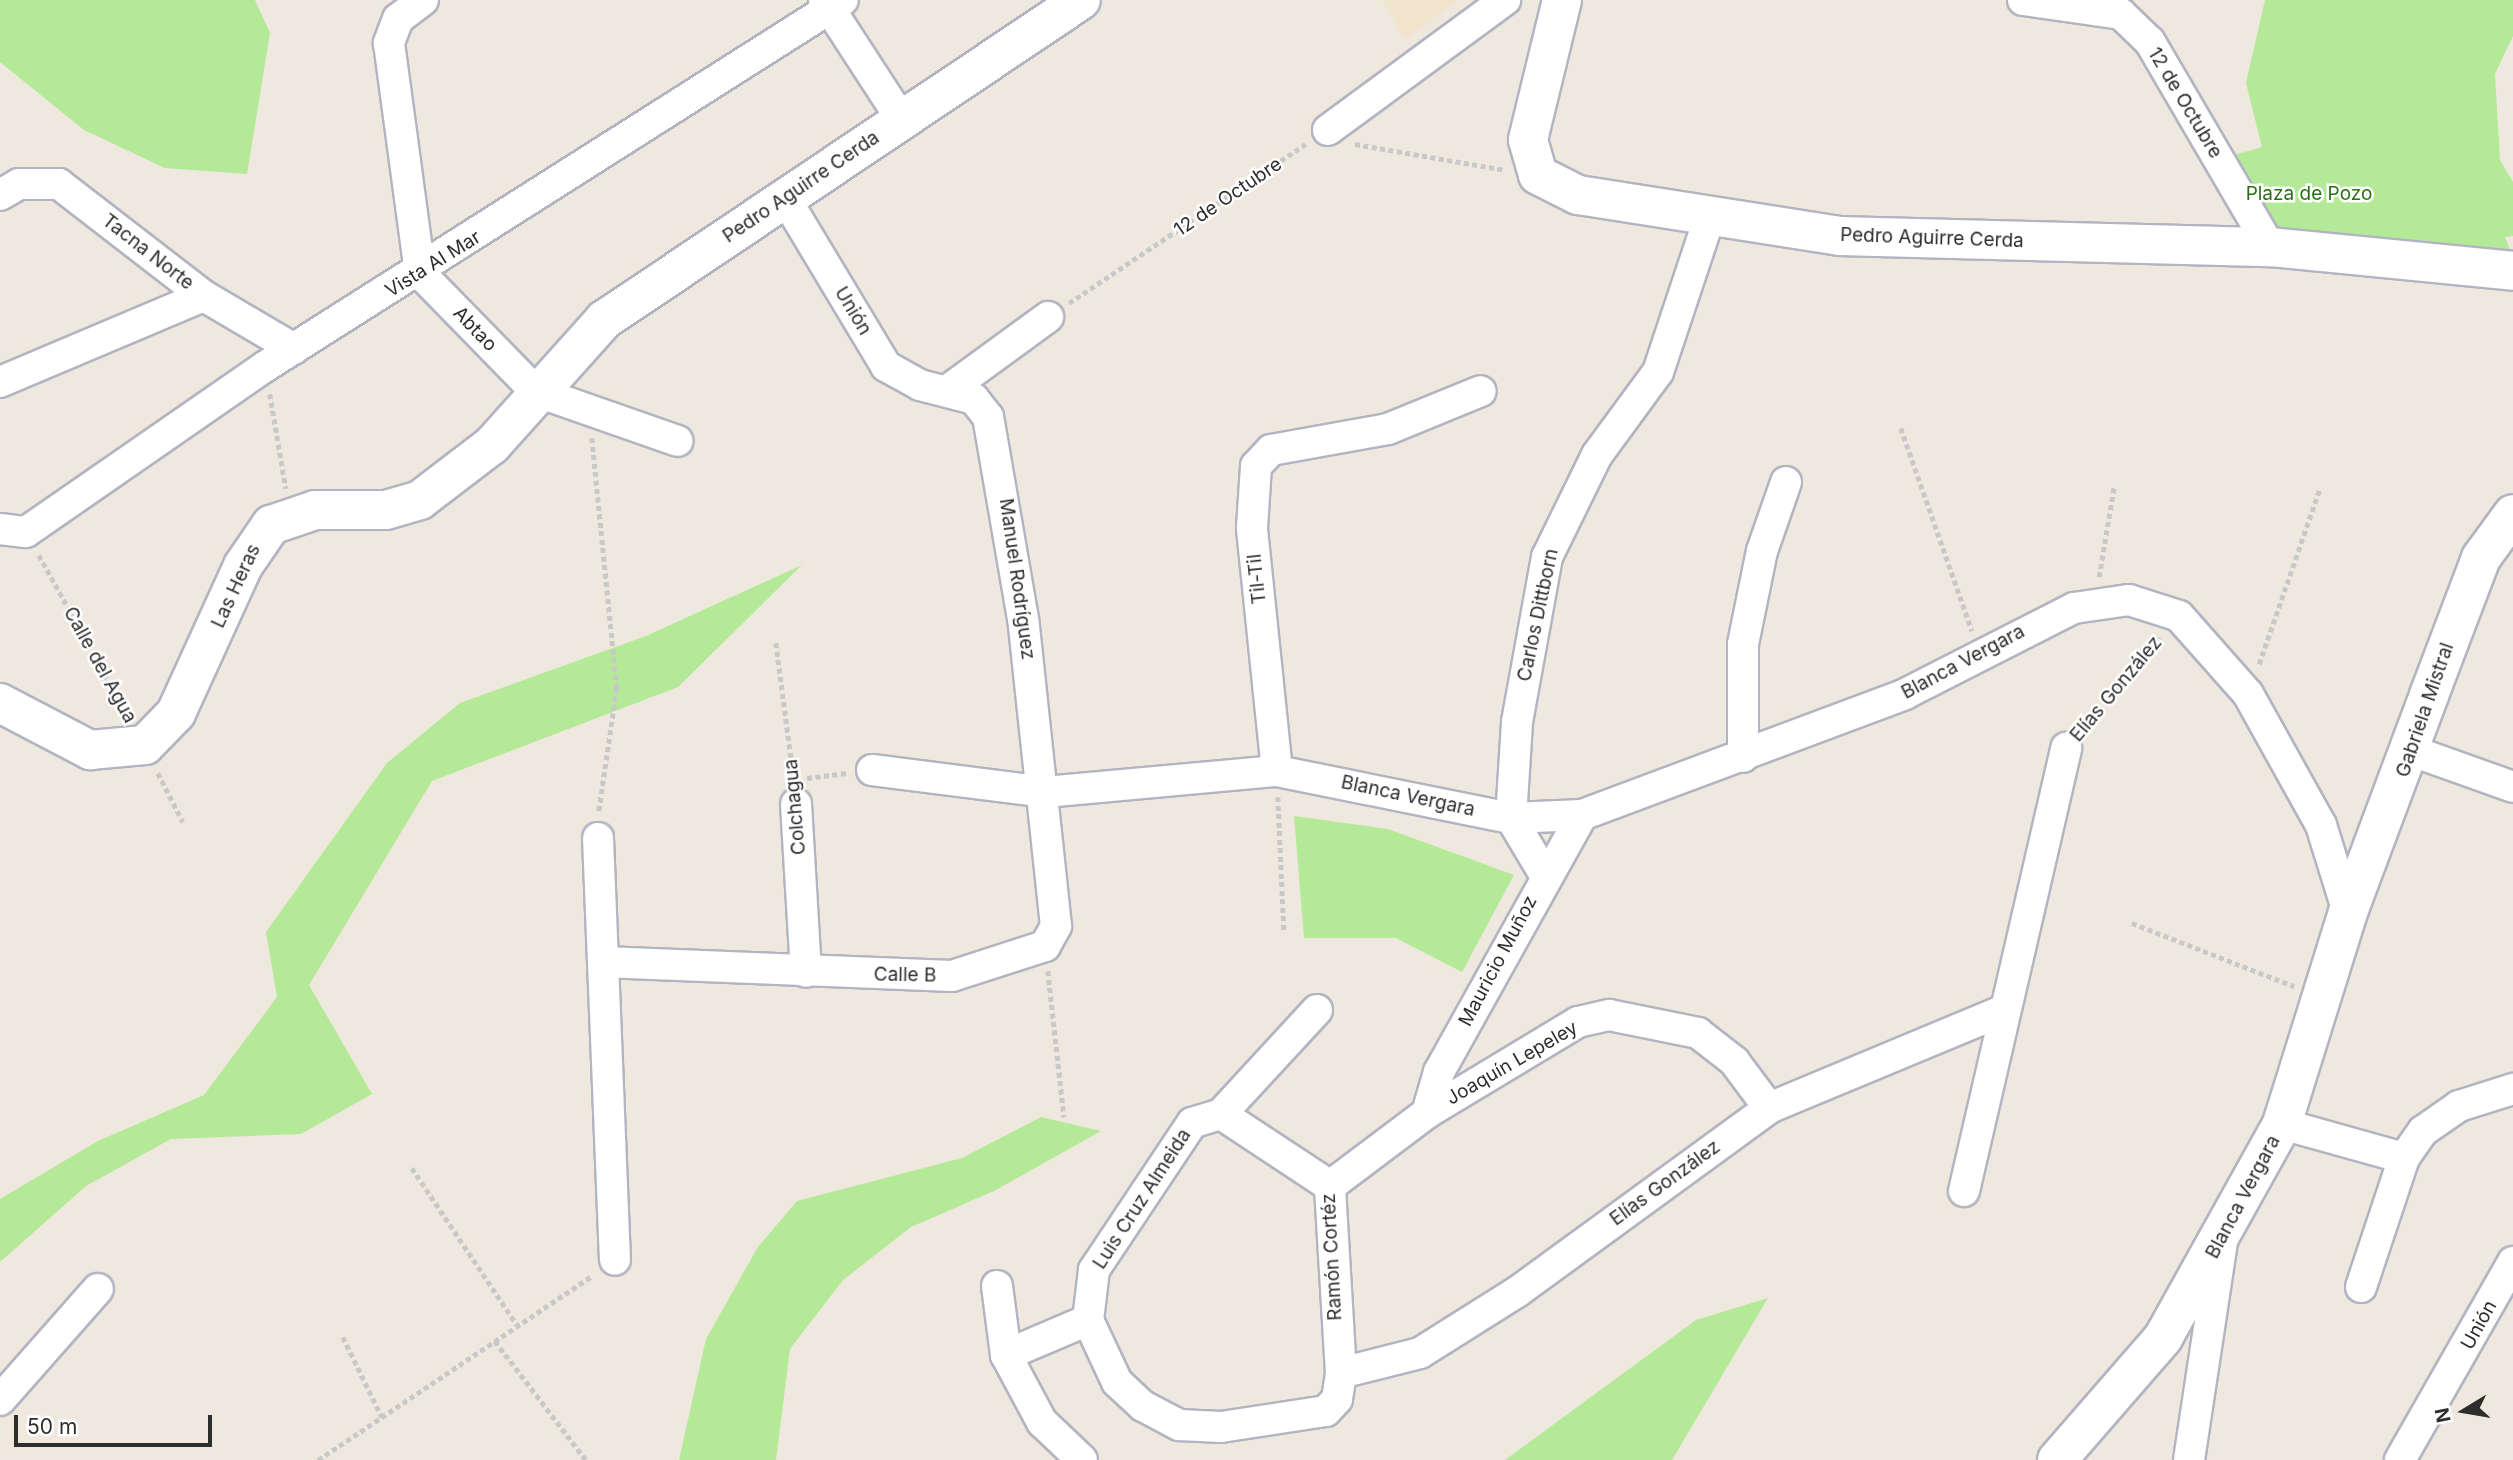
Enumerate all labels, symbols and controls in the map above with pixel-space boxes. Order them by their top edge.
street label: 12 de Octubre [2143,44,2227,162]
street label: Pedro Aguirre Cerda [718,126,884,248]
street label: 12 de Octubre [1170,153,1286,241]
park label: Plaza de Pozo [2246,183,2372,205]
street label: Tacna Norte [98,209,198,295]
street label: Pedro Aguirre Cerda [1840,223,2024,253]
street label: Vista Al Mar [381,226,485,302]
street label: Unión [830,283,876,339]
street label: Abtao [448,302,502,356]
street label: Manuel Rodríguez [994,497,1040,661]
street label: Las Heras [207,540,265,632]
street label: Carlos Dittborn [1513,546,1563,684]
street label: Til-Til [1243,553,1271,605]
street label: Calle del Agua [59,603,141,727]
street label: Blanca Vergara [1898,620,2028,704]
street label: Elías González [2065,632,2167,746]
street label: Gabriela Mistral [2391,640,2459,780]
street label: Colchagua [779,758,811,856]
street label: Blanca Vergara [1339,771,1477,821]
street label: Mauricio Muñoz [1454,892,1542,1030]
street label: Calle B [874,963,936,987]
street label: Joaquín Lepeley [1442,1016,1582,1110]
street label: Luis Cruz Almeida [1088,1125,1196,1273]
street label: Blanca Vergara [2201,1132,2285,1262]
street label: Elías González [1606,1135,1724,1231]
street label: Ramón Cortéz [1317,1193,1347,1321]
street label: Unión [2456,1296,2502,1354]
north arrow [2429,1376,2499,1446]
scale bar [18,1400,215,1444]
text: N [2430,1406,2456,1424]
text: 50 m [27,1414,77,1439]

